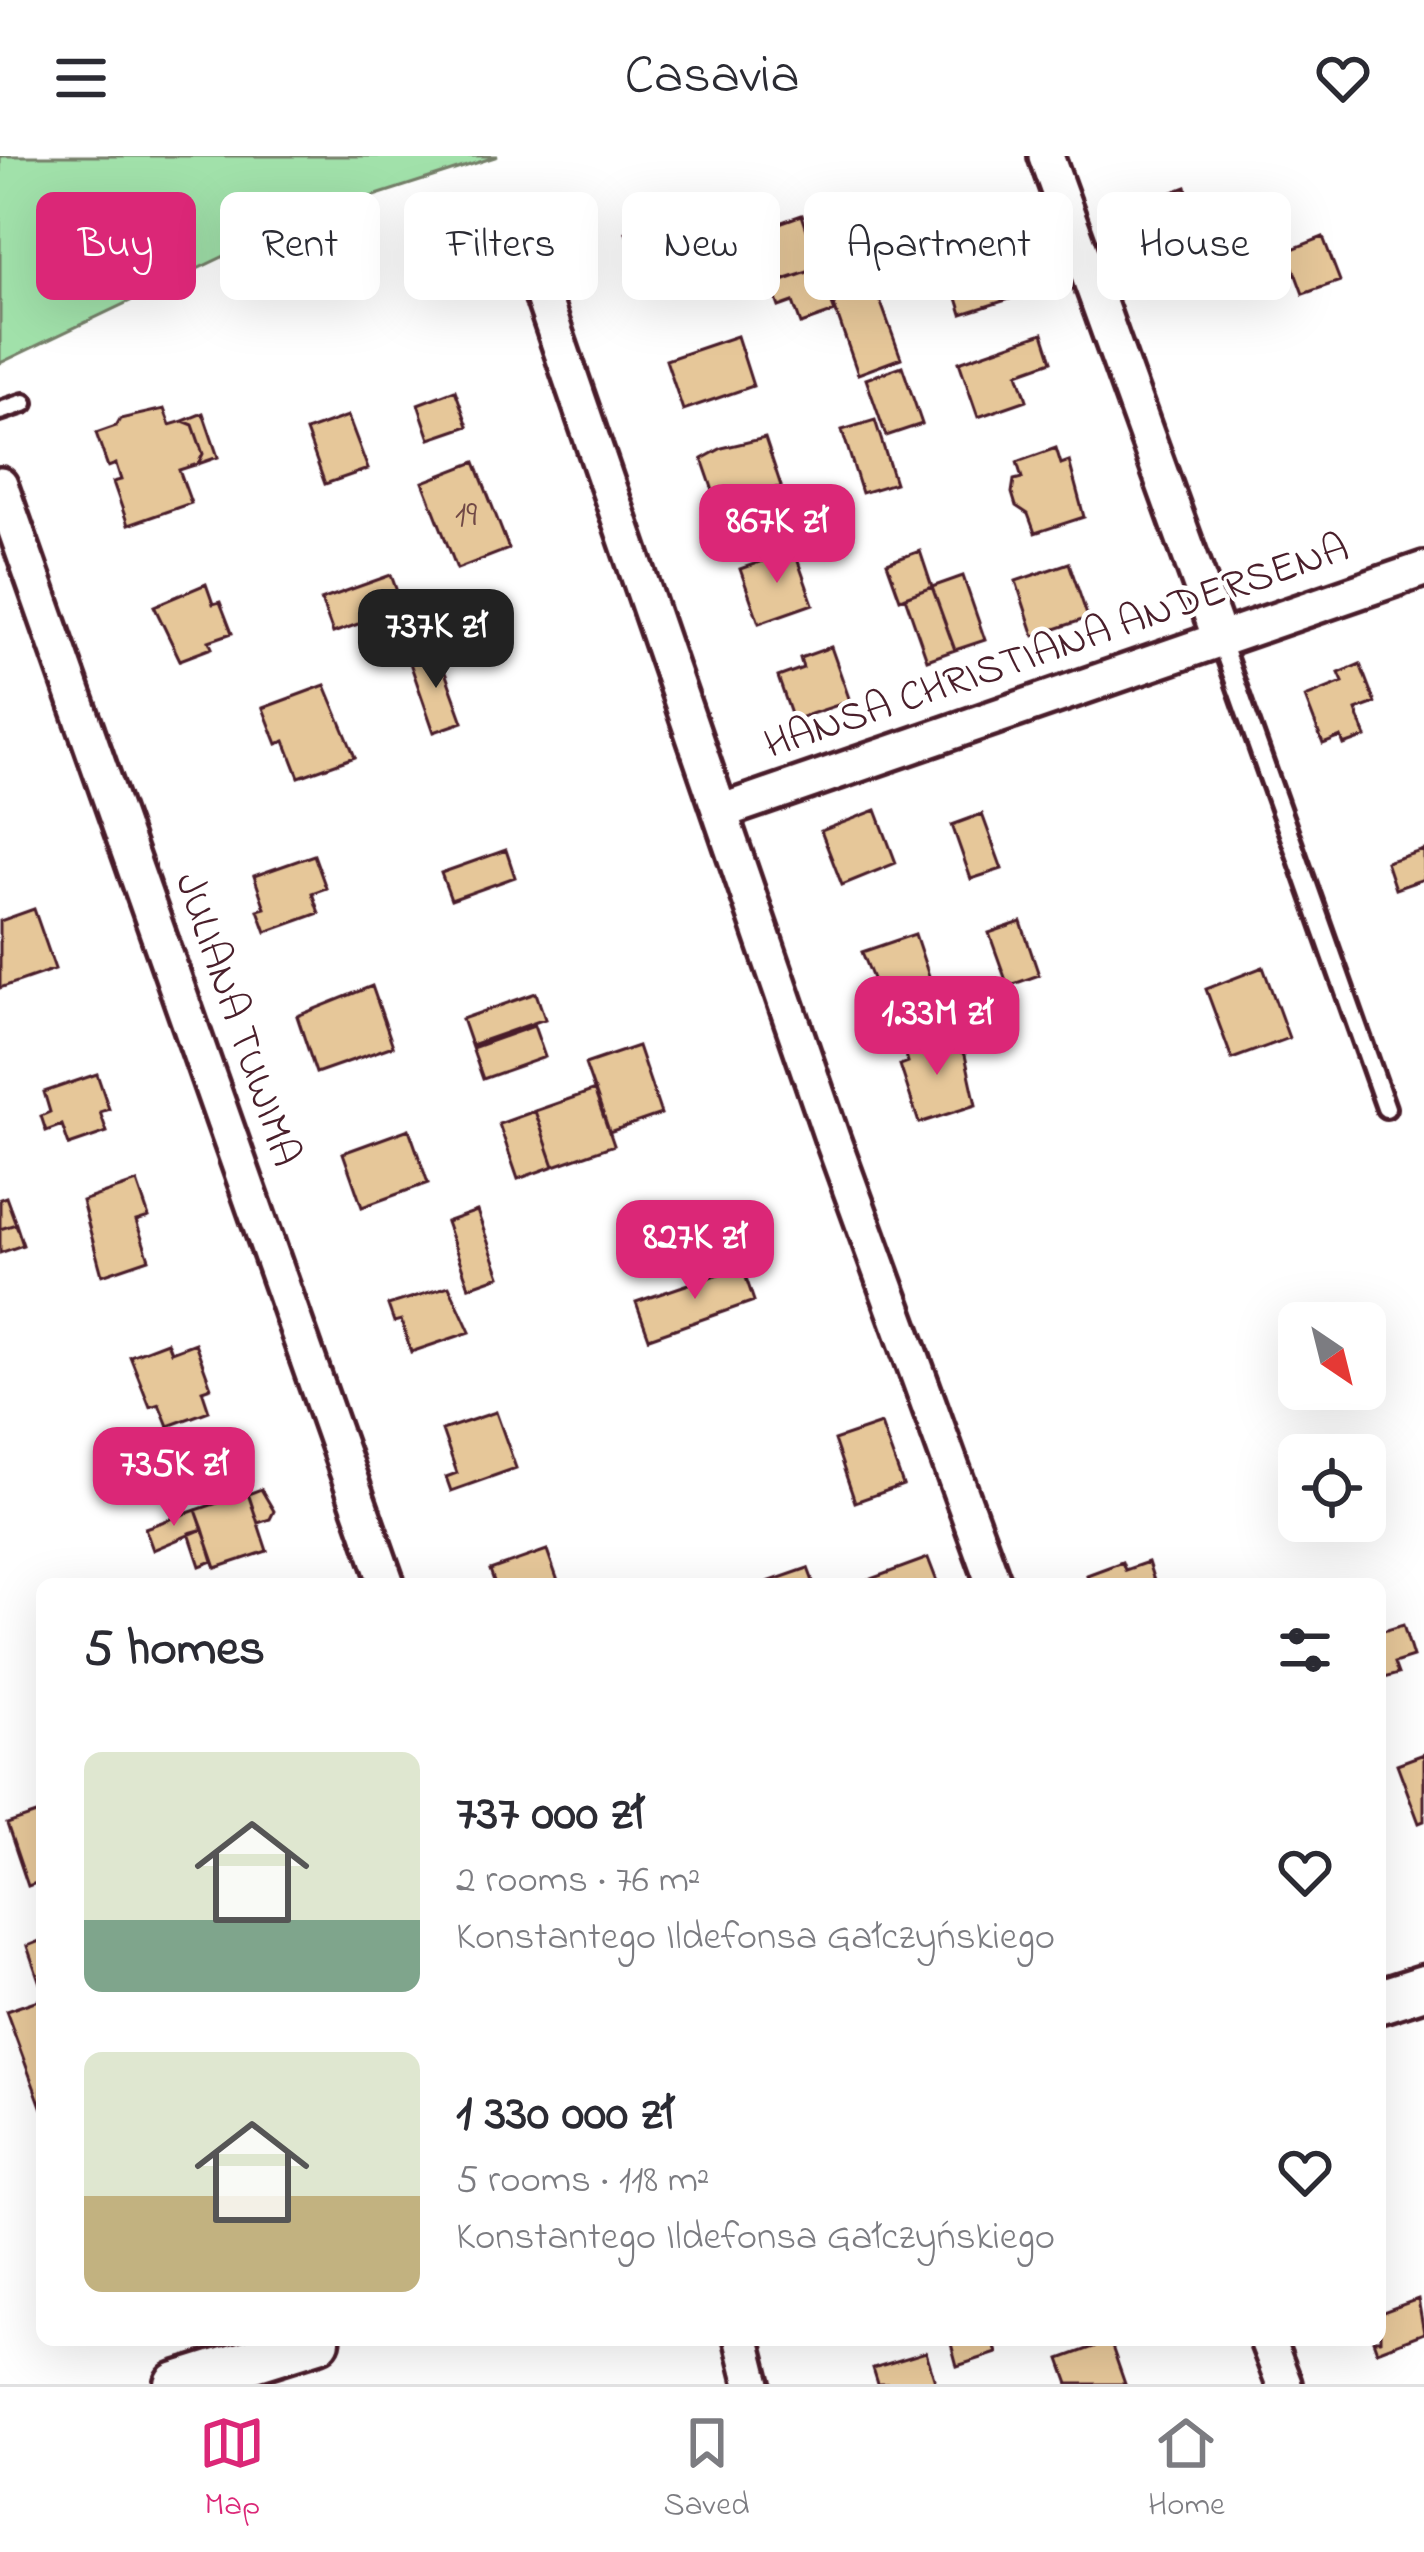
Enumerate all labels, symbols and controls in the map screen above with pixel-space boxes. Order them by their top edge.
text: Casavia [624,39,800,117]
icon: menu [48,45,114,111]
icon: heart [1310,45,1376,111]
chip: Buy [36,192,196,300]
chip: Rent [220,192,380,300]
chip: Filters [404,192,598,300]
chip: New [622,192,780,300]
chip: Apartment [804,192,1073,300]
chip: House [1097,192,1291,300]
pin: 867K zł [666,484,888,586]
house number: 19 [455,490,477,543]
text: 867K zł [726,494,828,551]
street label: HANSA CHRISTIANA ANDERSENA [757,519,1357,777]
pin: 737K zł [325,589,547,691]
text: 737K zł [385,599,487,656]
street label: JULIANA TUWIMA [157,865,315,1175]
pin: 1.33M zł [813,976,1061,1078]
text: 1.33M zł [881,986,993,1043]
pin: 827K zł [584,1200,806,1302]
text: 827K zł [643,1210,747,1267]
north arrow [1278,1302,1386,1410]
map controls [1278,1302,1386,1542]
pin: 735K zł [63,1427,285,1529]
button: locate [1278,1434,1386,1542]
text: 735K zł [120,1437,228,1494]
text: 5 homes [84,1613,265,1688]
icon: filters [1272,1617,1338,1683]
text: 737 000 zł [456,1778,644,1853]
icon: home [180,1800,324,1944]
icon: heart [1272,1839,1338,1905]
text: 2 rooms · 76 m² [456,1853,701,1910]
text: Konstantego Ildefonsa Gałczyńskiego [456,1910,1055,1967]
text: 1 330 000 zł [456,2078,674,2153]
icon: home [180,2100,324,2244]
icon: heart [1272,2139,1338,2205]
text: 5 rooms · 118 m² [456,2153,710,2210]
text: Konstantego Ildefonsa Gałczyńskiego [456,2210,1055,2267]
tab: Map [199,2410,265,2530]
tab: Saved [664,2410,750,2530]
tab: Home [1148,2410,1225,2530]

